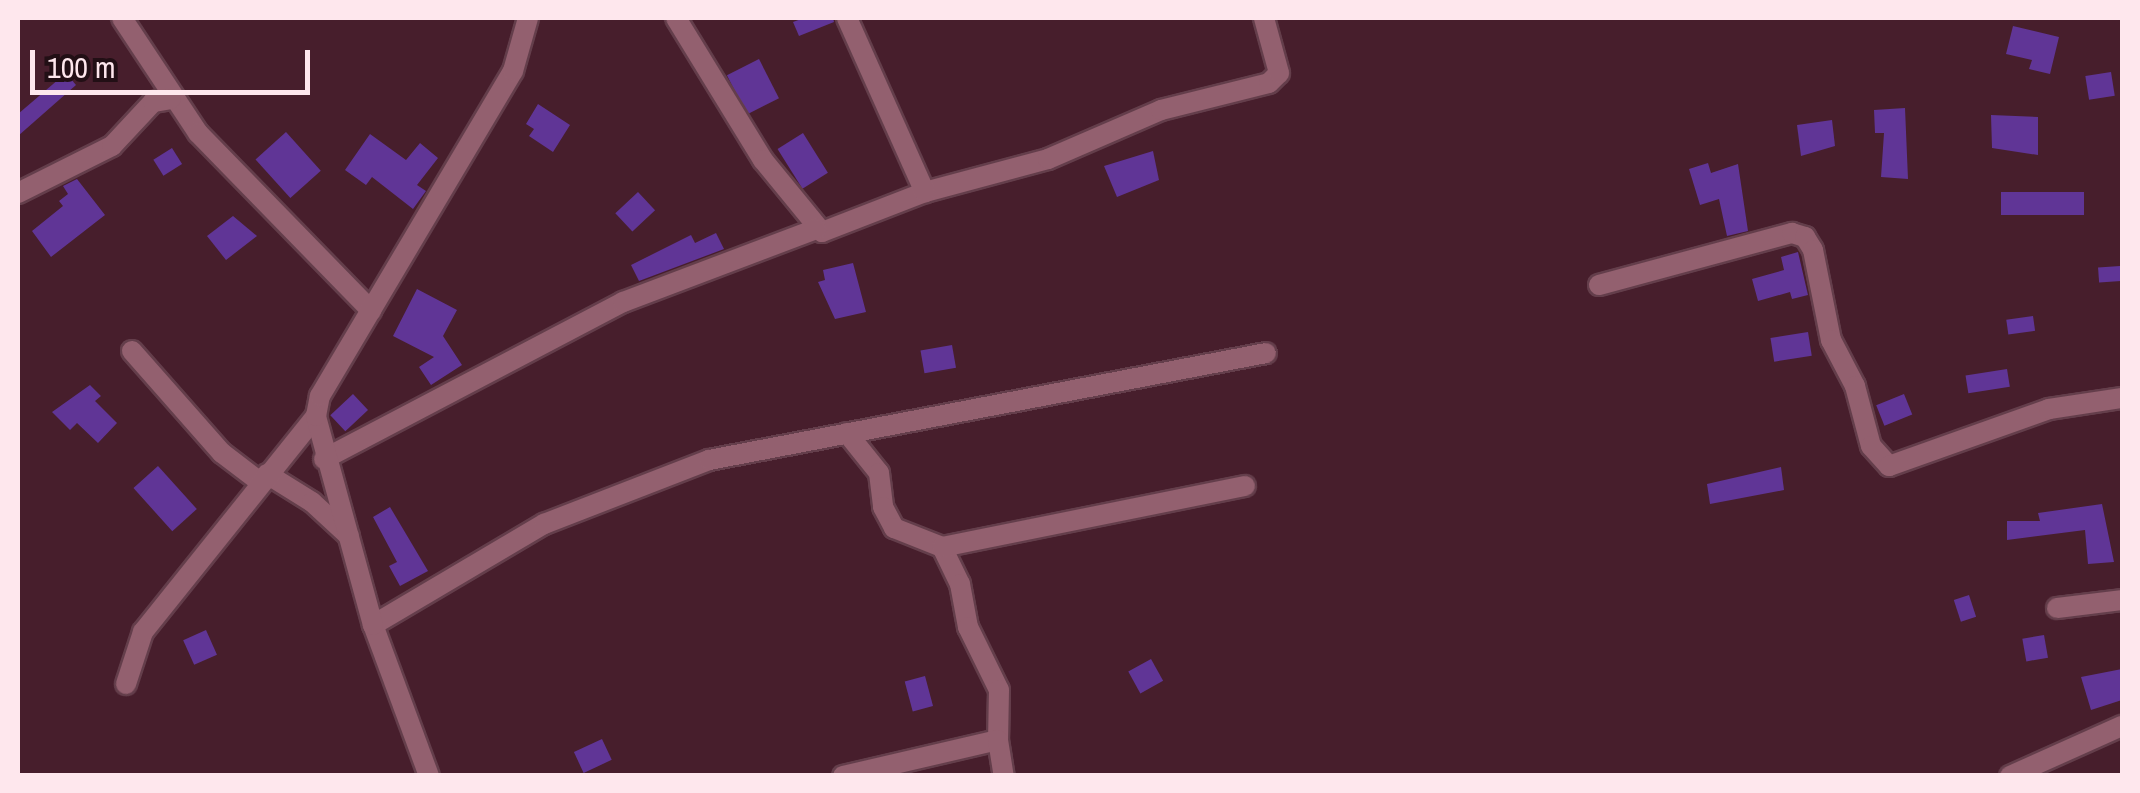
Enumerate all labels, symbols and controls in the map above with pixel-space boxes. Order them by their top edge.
scale bar [35,30,315,92]
text: 100 m [47,47,115,87]

